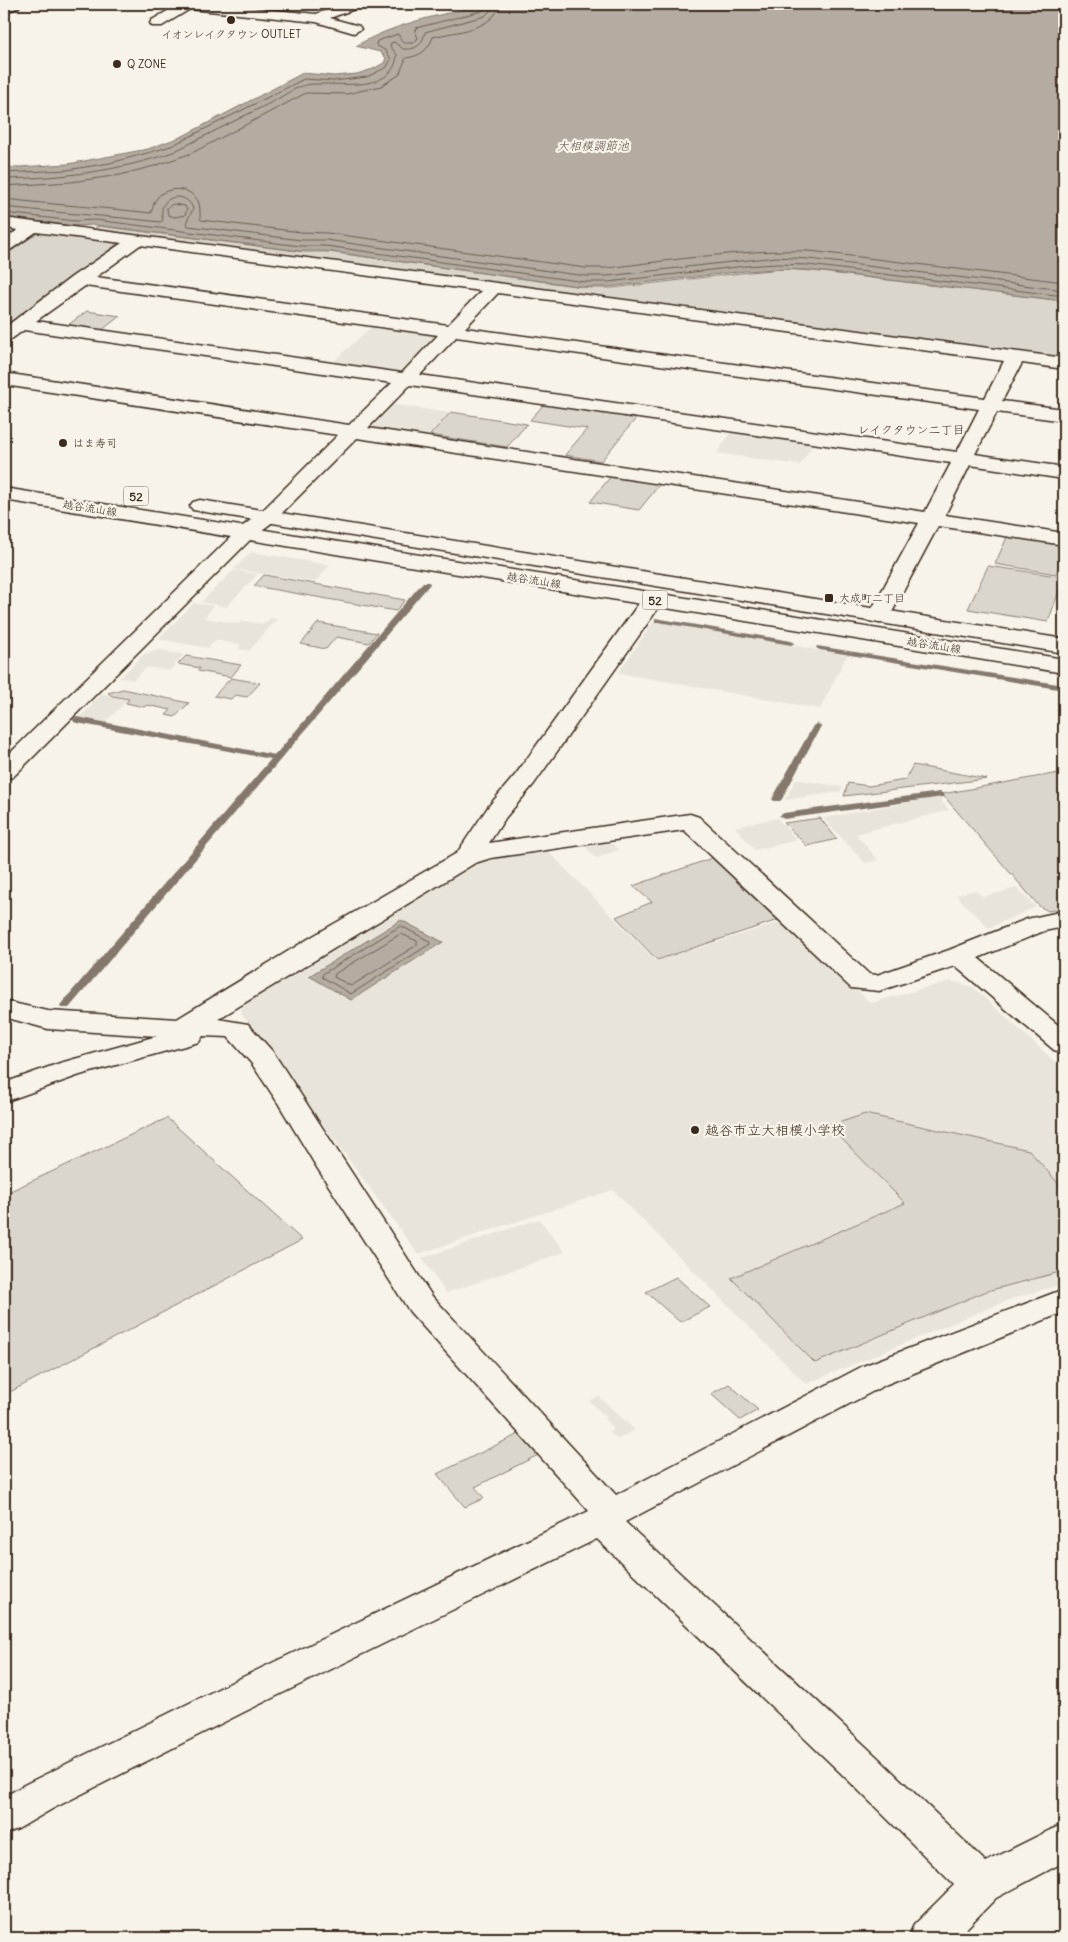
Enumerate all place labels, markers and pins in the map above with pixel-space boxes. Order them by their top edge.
marker: イオンレイクタウン OUTLET [225,14,237,26]
place label: イオンレイクタウン OUTLET [161,27,301,41]
place label: Q ZONE [127,57,167,71]
marker: Q ZONE [111,58,123,70]
place label: はま寿司 [73,436,117,450]
marker: はま寿司 [57,437,69,449]
place label: 大成町二丁目 [839,591,905,605]
marker: 大成町二丁目 [823,592,835,604]
place label: 越谷市立大相模小学校 [705,1121,845,1139]
marker: 越谷市立大相模小学校 [689,1124,701,1136]

